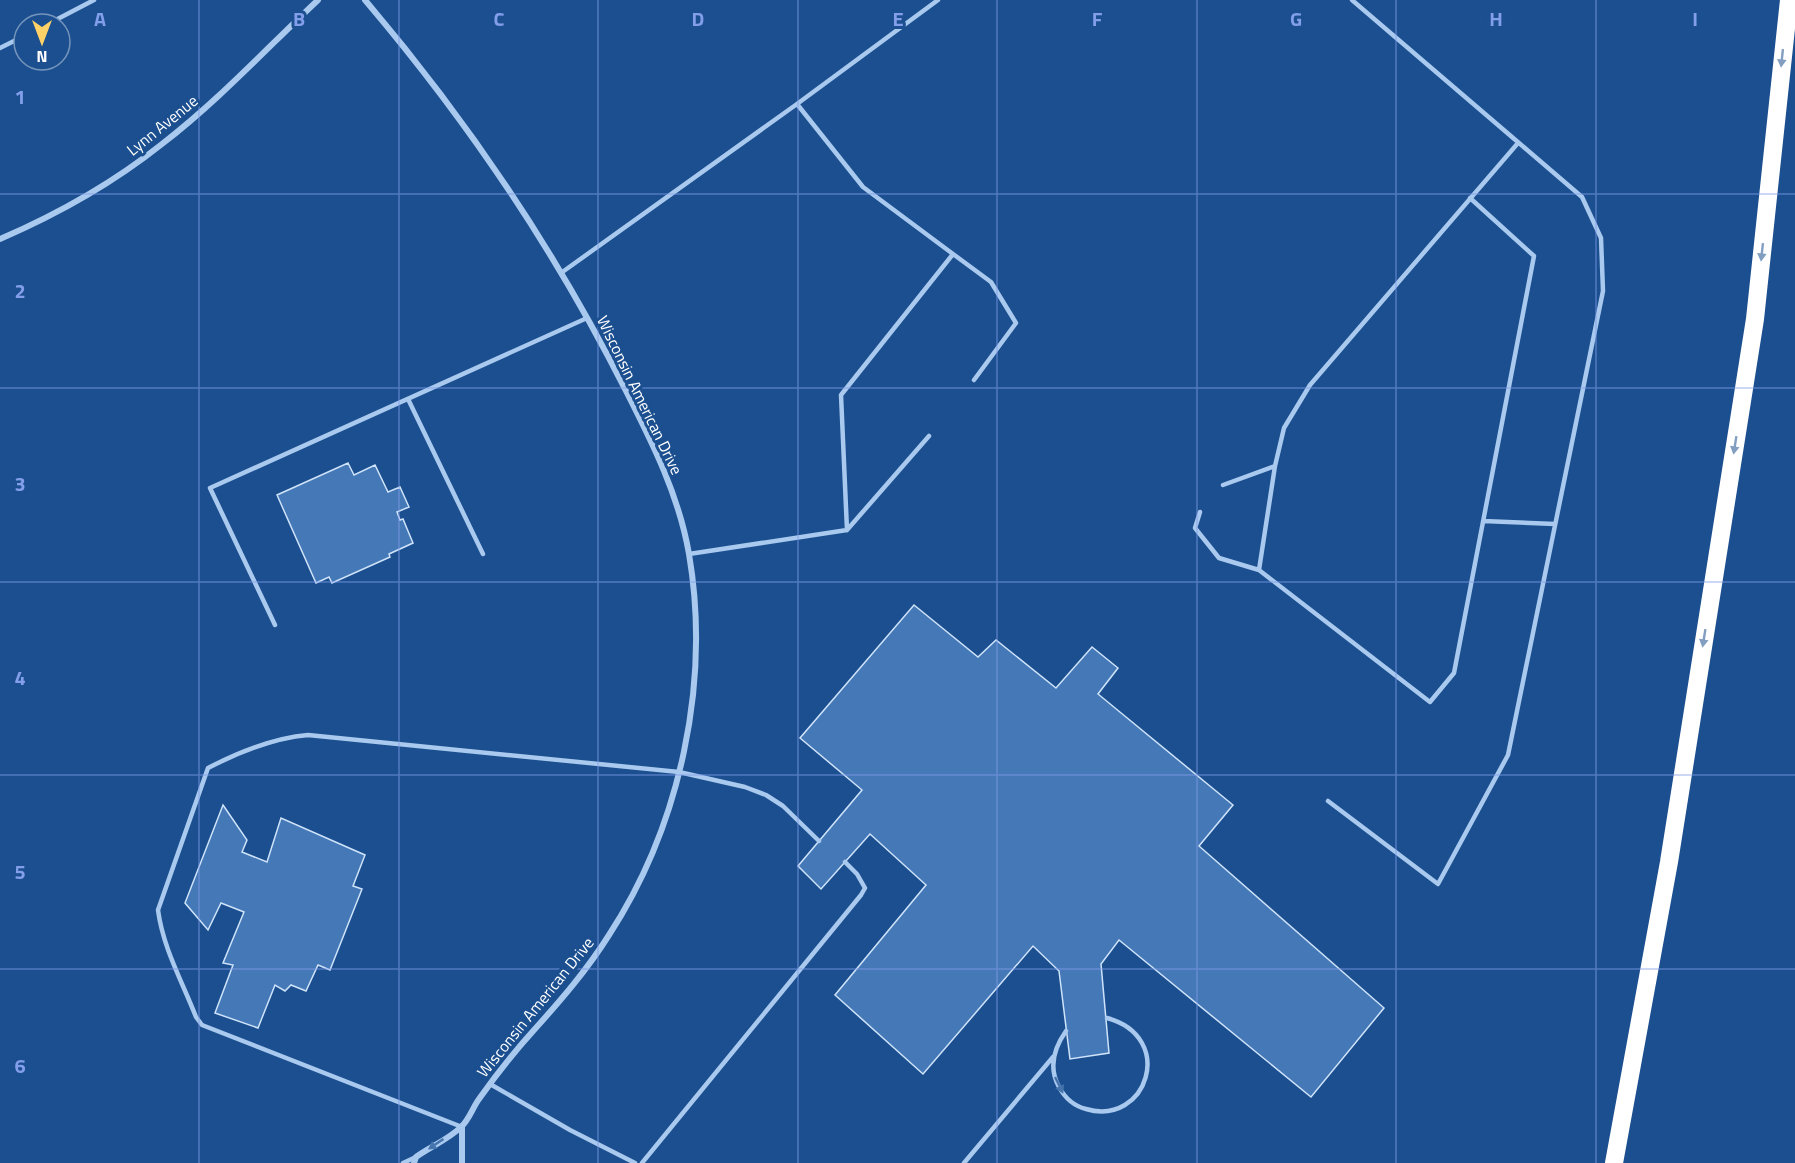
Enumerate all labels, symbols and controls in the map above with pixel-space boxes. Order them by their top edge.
text: A [94,3,106,34]
text: B [293,3,305,34]
text: C [494,3,505,34]
text: D [692,3,704,34]
text: E [892,3,904,34]
text: F [1092,3,1103,34]
text: G [1290,3,1302,34]
text: H [1489,3,1503,34]
text: I [1692,3,1698,34]
north arrow [12,12,72,72]
text: N [36,45,48,69]
one-way arrow [1778,49,1787,68]
text: 1 [14,81,26,112]
street label: Lynn Avenue [121,89,203,161]
one-way arrow [1757,243,1767,262]
text: 2 [14,275,26,306]
street label: Wisconsin American Drive [591,311,689,479]
one-way arrow [1730,436,1739,455]
text: 3 [14,468,26,499]
one-way arrow [1700,628,1709,647]
text: 4 [14,662,26,693]
text: 5 [14,856,26,887]
street label: Wisconsin American Drive [471,932,599,1082]
text: 6 [14,1050,26,1081]
one-way arrow [1054,1076,1064,1094]
one-way arrow [428,1138,445,1149]

